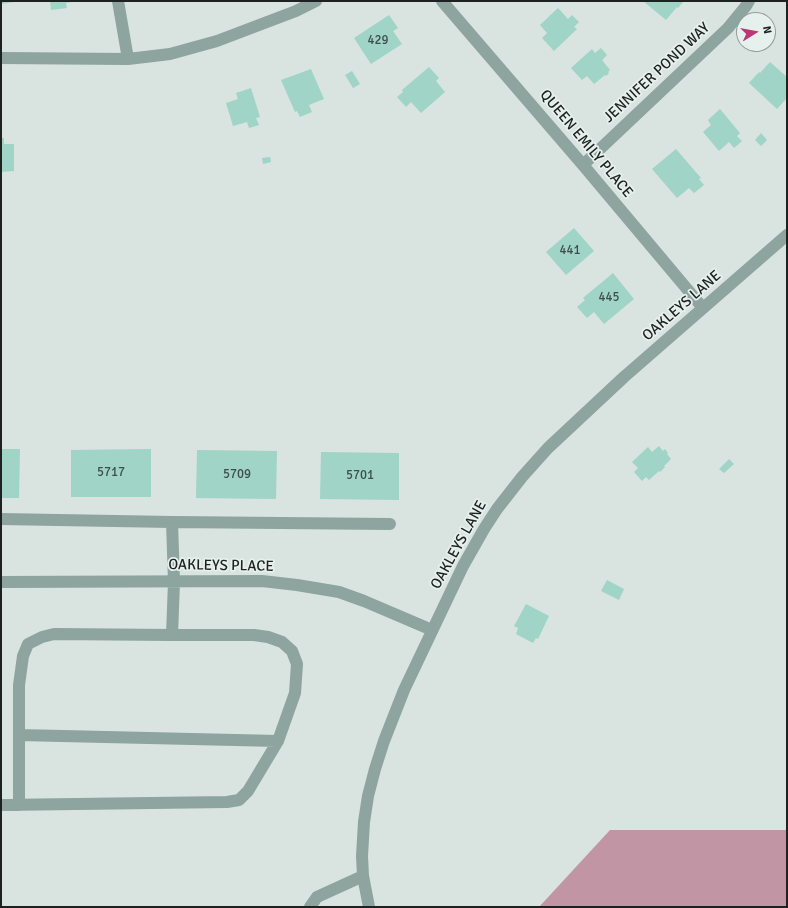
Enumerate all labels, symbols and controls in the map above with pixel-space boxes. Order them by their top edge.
north arrow [736,12,776,52]
street label: JENNIFER POND WAY [600,19,714,127]
text: N [760,25,774,35]
house number: 429 [367,33,389,49]
street label: QUEEN EMILY PLACE [536,86,636,202]
house number: 441 [559,243,581,259]
street label: OAKLEYS LANE [639,267,725,345]
house number: 445 [598,290,620,306]
house number: 5717 [97,465,125,481]
house number: 5709 [223,467,251,483]
house number: 5701 [346,468,374,484]
street label: OAKLEYS LANE [427,498,491,592]
street label: OAKLEYS PLACE [168,556,274,576]

